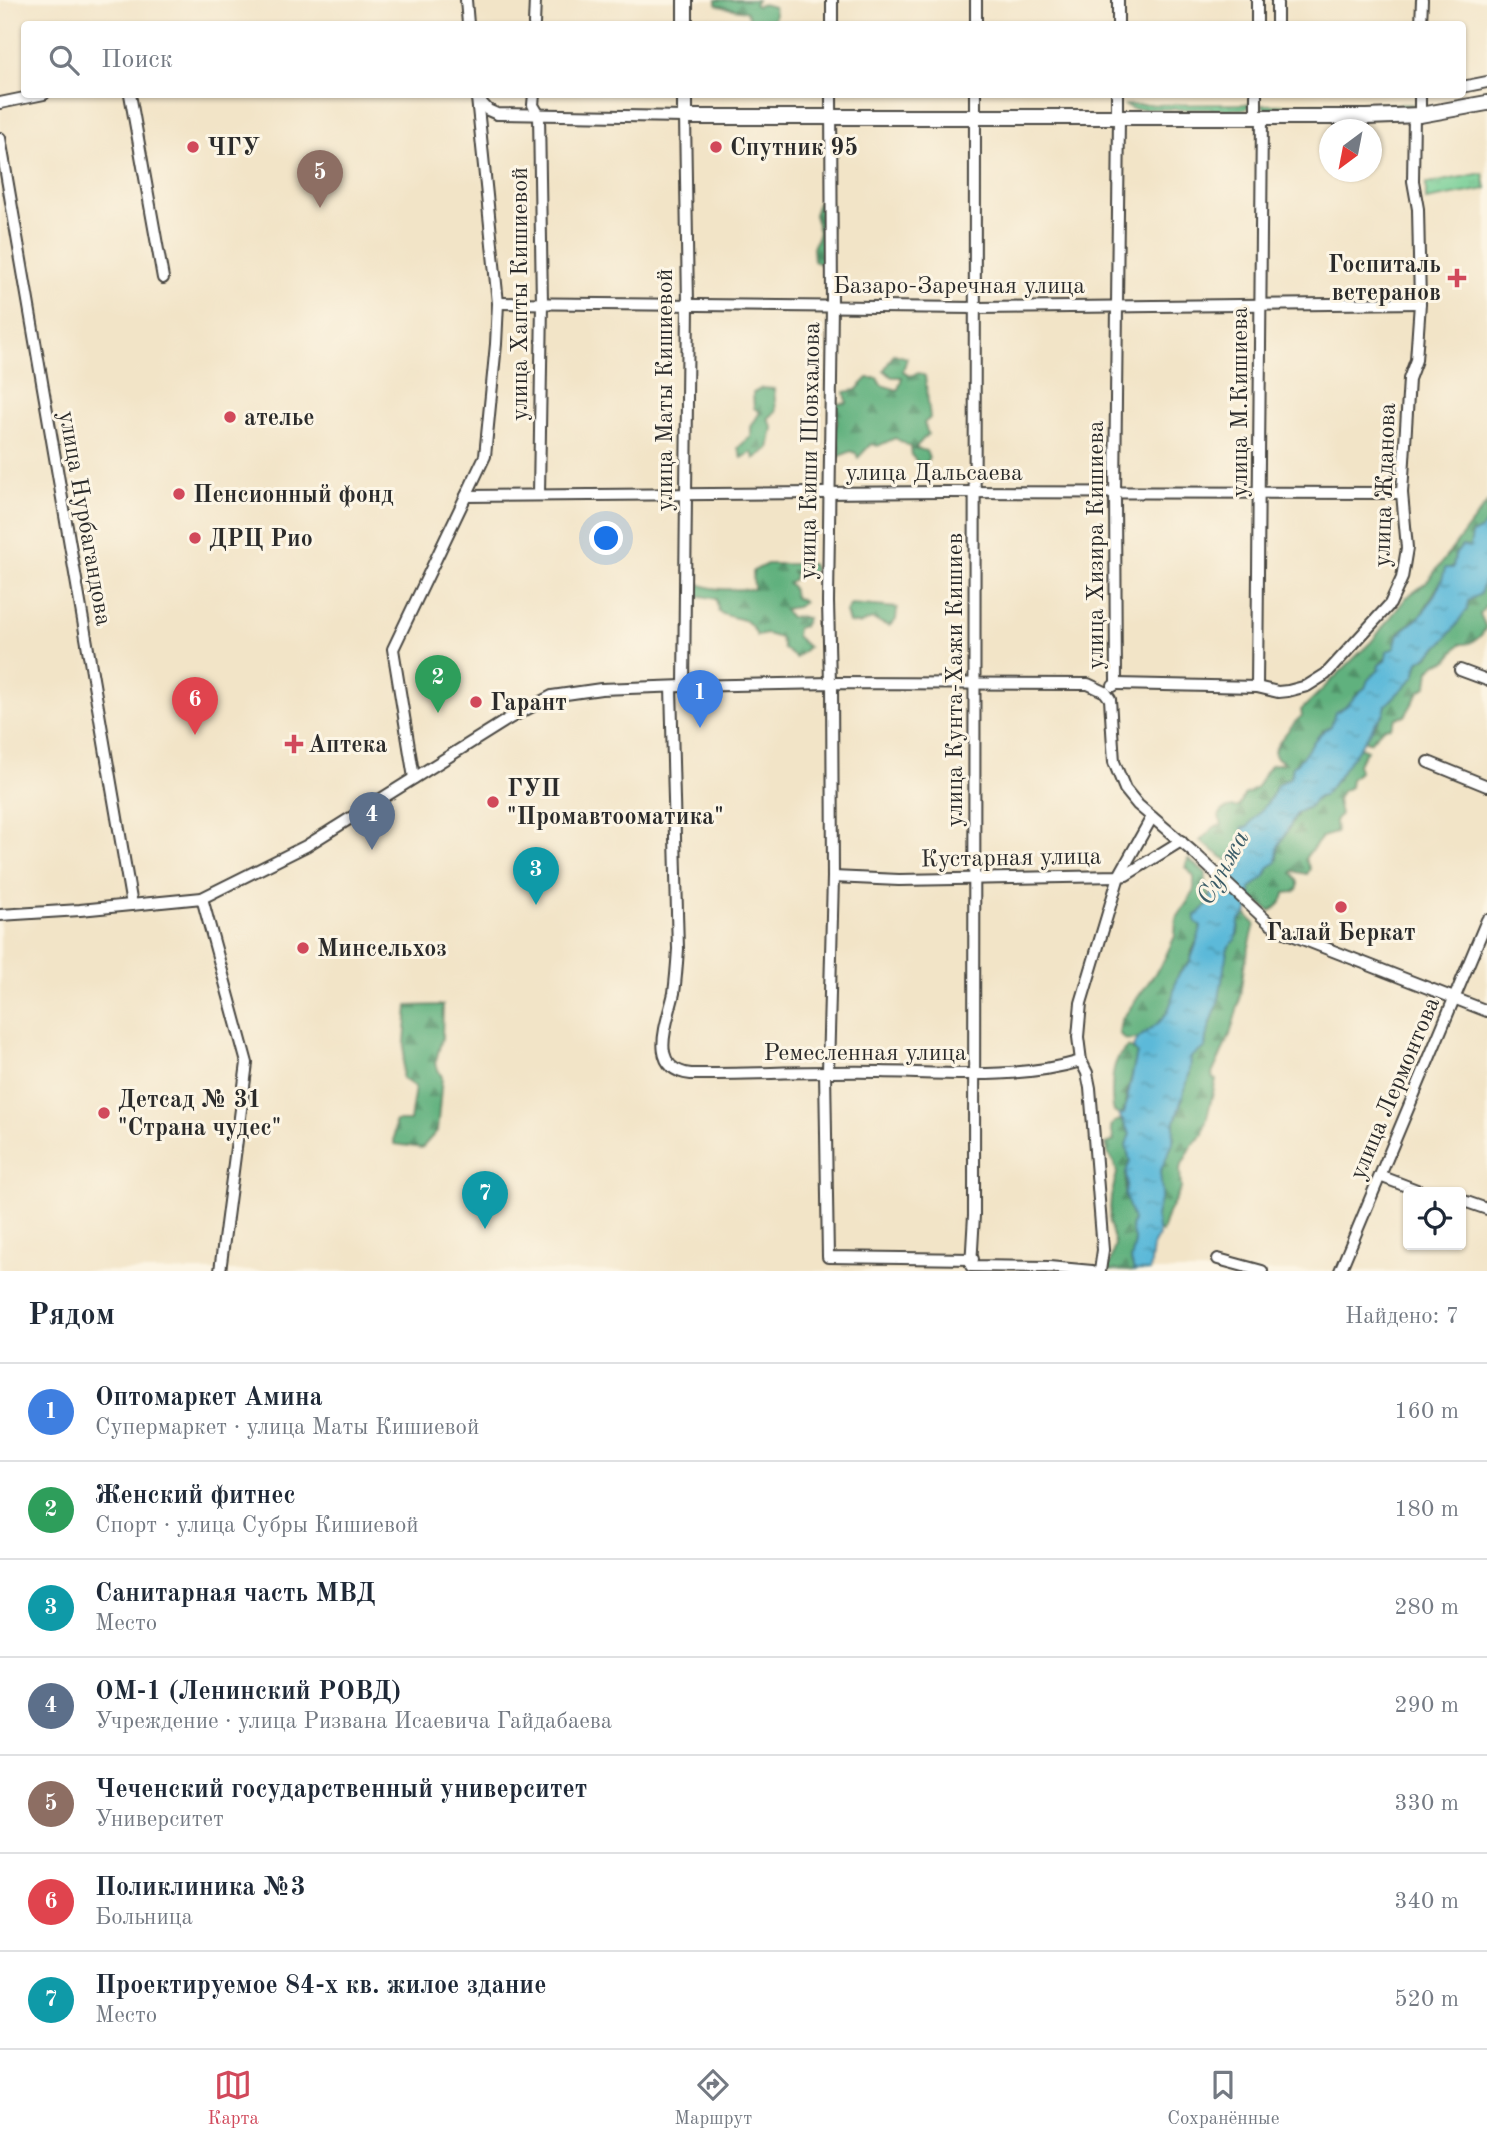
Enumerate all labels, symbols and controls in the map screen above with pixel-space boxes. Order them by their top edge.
search box [21,21,1466,98]
icon: search [45,41,83,79]
text: Поиск [101,47,173,73]
north arrow [1319,119,1382,182]
place label: Спутник 95 [730,136,858,161]
place label: ЧГУ [207,137,260,161]
marker: ЧГУ [185,139,201,155]
marker: Спутник 95 [708,139,724,155]
pin: 5 [297,150,343,208]
street label: улица Хапты Кишиевой [509,167,533,421]
place label: Госпиталь ветеранов [1328,254,1441,306]
marker: Госпиталь ветеранов [1447,268,1467,288]
street label: улица Маты Кишиевой [654,269,678,511]
street label: Базаро-Заречная улица [833,275,1085,299]
street label: улица М.Кишиева [1229,306,1253,497]
street label: улица Киши Шовхалова [797,322,825,580]
street label: улица Жданова [1371,402,1401,568]
place label: ателье [244,407,315,431]
street label: улица Нурбагандова [53,409,115,628]
marker: ателье [222,409,238,425]
street label: улица Хизира Кишиева [1085,420,1109,670]
street label: улица Дальсаева [845,462,1023,486]
place label: Пенсионный фонд [193,484,394,508]
marker: Пенсионный фонд [171,486,187,502]
your location [589,521,623,555]
place label: ДРЦ Рио [209,528,313,552]
marker: ДРЦ Рио [187,530,203,546]
street label: улица Кунта-Хажи Кишиев [944,533,968,827]
pin: 2 [415,655,461,713]
pin: 1 [677,670,723,728]
pin: 6 [172,677,218,735]
place label: Гарант [490,692,567,716]
marker: Гарант [468,694,484,710]
place label: Аптека [308,734,387,758]
marker: Аптека [286,736,302,752]
place label: ГУП "Промавтооматика" [507,778,724,830]
pin: 4 [349,792,395,850]
marker: ГУП "Промавтооматика" [485,794,501,810]
water label: Сунжа [1193,826,1255,910]
street label: Кустарная улица [920,845,1102,873]
pin: 3 [513,847,559,905]
marker: Галай Беркат [1333,899,1349,915]
place label: Галай Беркат [1266,922,1416,946]
place label: Минсельхоз [317,938,447,962]
marker: Минсельхоз [295,940,311,956]
street label: улица Лермонтова [1347,994,1445,1184]
street label: Ремесленная улица [763,1042,967,1066]
place label: Детсад № 31 "Страна чудес" [118,1089,281,1141]
marker: Детсад № 31 "Страна чудес" [96,1105,112,1121]
pin: 7 [462,1171,508,1229]
map controls [1403,1187,1466,1250]
button: locate [1403,1187,1466,1250]
text: Рядом [28,1301,115,1331]
text: Найдено: 7 [1345,1305,1459,1328]
text: Оптомаркет Амина [95,1385,323,1411]
text: 1 [44,1400,58,1423]
text: 160 m [1394,1400,1459,1423]
text: Супермаркет · улица Маты Кишиевой [95,1416,479,1439]
text: Женский фитнес [95,1483,296,1509]
text: 2 [44,1498,58,1521]
text: 180 m [1394,1498,1459,1521]
text: Спорт · улица Субры Кишиевой [95,1514,419,1537]
text: Санитарная часть МВД [95,1581,375,1607]
text: 3 [44,1596,58,1619]
text: 280 m [1394,1596,1459,1619]
text: Место [95,1612,157,1635]
text: ОМ-1 (Ленинский РОВД) [95,1679,401,1705]
text: 4 [44,1694,58,1717]
text: 290 m [1394,1694,1459,1717]
text: Учреждение · улица Ризвана Исаевича Гайдабаева [95,1710,612,1733]
text: Чеченский государственный университет [95,1777,587,1803]
text: 5 [44,1792,58,1815]
text: 330 m [1394,1792,1459,1815]
text: Университет [95,1808,224,1831]
text: Поликлиника №3 [95,1875,306,1901]
text: 6 [44,1890,58,1913]
text: 340 m [1394,1890,1459,1913]
text: Больница [95,1906,193,1929]
text: Проектируемое 84-х кв. жилое здание [95,1973,547,1999]
text: 7 [44,1988,58,2011]
text: 520 m [1394,1988,1459,2011]
text: Место [95,2004,157,2027]
tab: Карта [208,2066,259,2131]
tab: Маршрут [674,2066,752,2131]
tab: Сохранённые [1167,2066,1279,2131]

